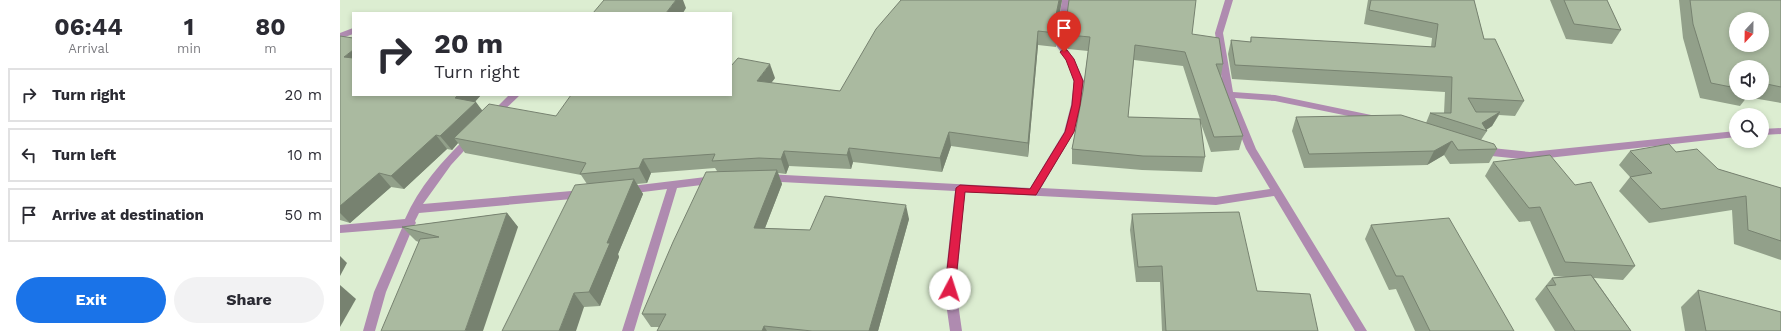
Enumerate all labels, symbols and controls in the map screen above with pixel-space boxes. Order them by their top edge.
pin [1047,11,1081,52]
north arrow [1729,12,1769,52]
map controls [1729,12,1769,148]
text: 06:44 [54,13,123,41]
text: 1 [184,13,194,41]
text: 80 [255,13,286,41]
icon: arrive [1053,17,1075,39]
text: 20 m [434,27,503,60]
icon: right [368,28,420,80]
text: Arrival [68,41,109,56]
text: min [177,41,201,56]
text: m [264,41,277,56]
button: sound [1729,60,1769,100]
text: Turn right [434,61,520,82]
icon: right [18,84,40,106]
text: Turn right [52,86,125,104]
text: 20 m [285,86,322,104]
button: search [1729,108,1769,148]
icon: left [18,144,40,166]
text: Turn left [52,146,116,164]
text: 10 m [287,146,322,164]
icon: arrive [18,204,40,226]
text: Arrive at destination [52,206,204,224]
text: 50 m [285,206,322,224]
position arrow [929,268,971,310]
button: Exit [16,277,166,323]
button: Share [174,277,324,323]

